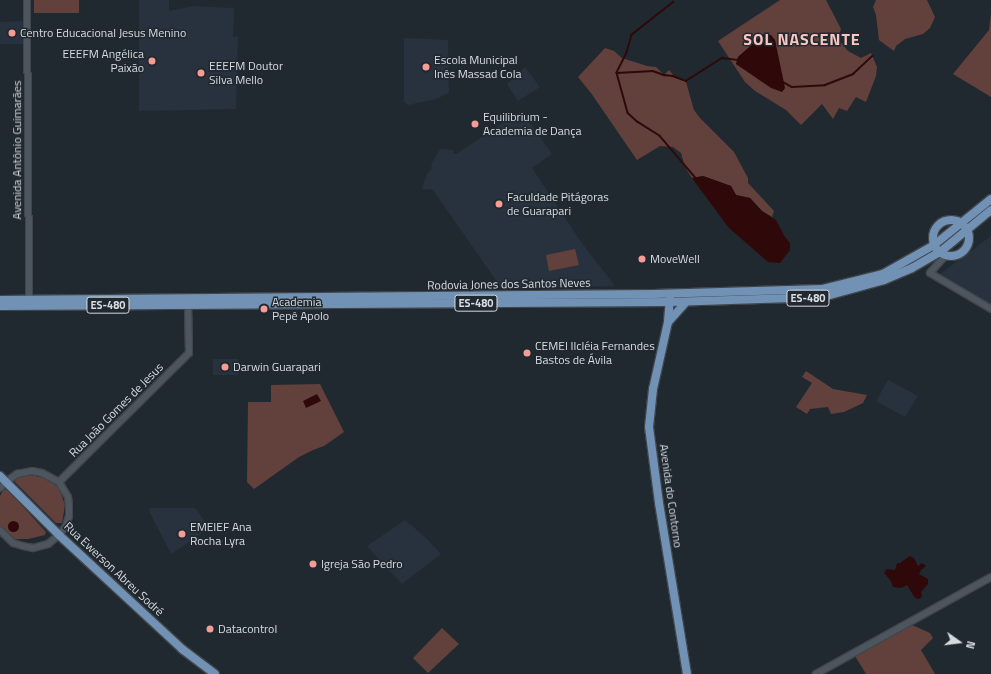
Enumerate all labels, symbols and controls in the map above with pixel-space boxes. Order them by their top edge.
place label: Centro Educacional Jesus Menino [20,26,186,40]
marker: Centro Educacional Jesus Menino [7,28,17,38]
district label: SOL NASCENTE [743,29,861,49]
place label: EEEFM Angélica Paixão [63,47,144,75]
place label: Escola Municipal Inês Massad Cola [434,53,521,81]
marker: EEEFM Angélica Paixão [147,56,157,66]
place label: EEEFM Doutor Silva Mello [209,59,283,87]
marker: Escola Municipal Inês Massad Cola [421,62,431,72]
marker: EEEFM Doutor Silva Mello [196,68,206,78]
street label: Avenida Antônio Guimarães [10,80,24,220]
place label: Equilibrium - Academia de Dança [483,110,582,138]
marker: Equilibrium - Academia de Dança [470,119,480,129]
place label: Faculdade Pitágoras de Guarapari [507,190,609,218]
marker: Faculdade Pitágoras de Guarapari [494,199,504,209]
place label: MoveWell [650,252,700,266]
marker: MoveWell [637,254,647,264]
street label: Rodovia Jones dos Santos Neves [427,275,591,293]
road number: ES-480 [786,289,830,307]
road number: ES-480 [454,294,498,312]
place label: Academia Pepê Apolo [272,295,329,323]
road number: ES-480 [86,296,130,314]
marker: Academia Pepê Apolo [259,304,269,314]
place label: CEMEI Ilcléia Fernandes Bastos de Ávila [535,339,655,367]
marker: CEMEI Ilcléia Fernandes Bastos de Ávila [522,348,532,358]
street label: Rua João Gomes de Jesus [66,360,166,460]
place label: Darwin Guarapari [233,360,321,374]
marker: Darwin Guarapari [220,362,230,372]
street label: Avenida do Contorno [657,443,685,549]
street label: Rua Ewerson Abreu Sodré [61,519,167,619]
place label: EMEIEF Ana Rocha Lyra [190,520,251,548]
marker: EMEIEF Ana Rocha Lyra [177,529,187,539]
place label: Igreja São Pedro [321,557,403,571]
marker: Igreja São Pedro [308,559,318,569]
place label: Datacontrol [218,622,277,636]
north arrow [939,622,979,662]
marker: Datacontrol [205,624,215,634]
text: N [962,639,979,651]

